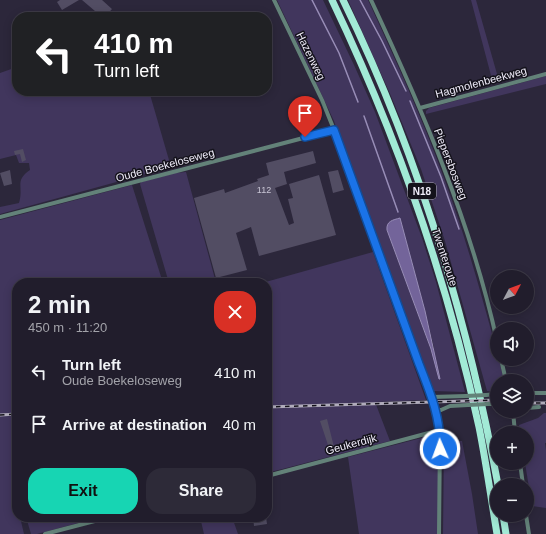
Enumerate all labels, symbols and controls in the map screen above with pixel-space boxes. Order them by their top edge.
icon: left [28,28,80,80]
text: 410 m [94,28,173,59]
street label: Hazenweg [294,30,328,82]
text: Turn left [94,61,159,81]
street label: Hagmolenbeekweg [434,64,528,100]
pin [288,96,322,137]
icon: arrive [294,102,316,124]
street label: Piepersbosweg [432,127,470,201]
street label: Oude Boekeloseweg [114,146,216,184]
road number: N18 [408,183,436,199]
house number: 112 [257,185,271,195]
street label: Twenteroute [430,226,460,288]
north arrow [490,270,534,314]
map controls [490,270,534,522]
text: 2 min [28,291,91,318]
button: close [214,291,256,333]
text: 450 m · 11:20 [28,320,107,335]
button: sound [490,322,534,366]
text: Turn left [62,356,121,373]
icon: left [28,361,50,383]
text: 410 m [214,364,256,381]
text: Oude Boekeloseweg [62,373,182,388]
button: layers [490,374,534,418]
icon: arrive [28,413,50,435]
text: Arrive at destination [62,416,207,433]
text: 40 m [223,416,256,433]
button: + [490,426,534,470]
position arrow [419,428,461,470]
street label: Geukerdijk [324,431,378,457]
button: Exit [28,468,138,514]
button: Share [146,468,256,514]
button: − [490,478,534,522]

